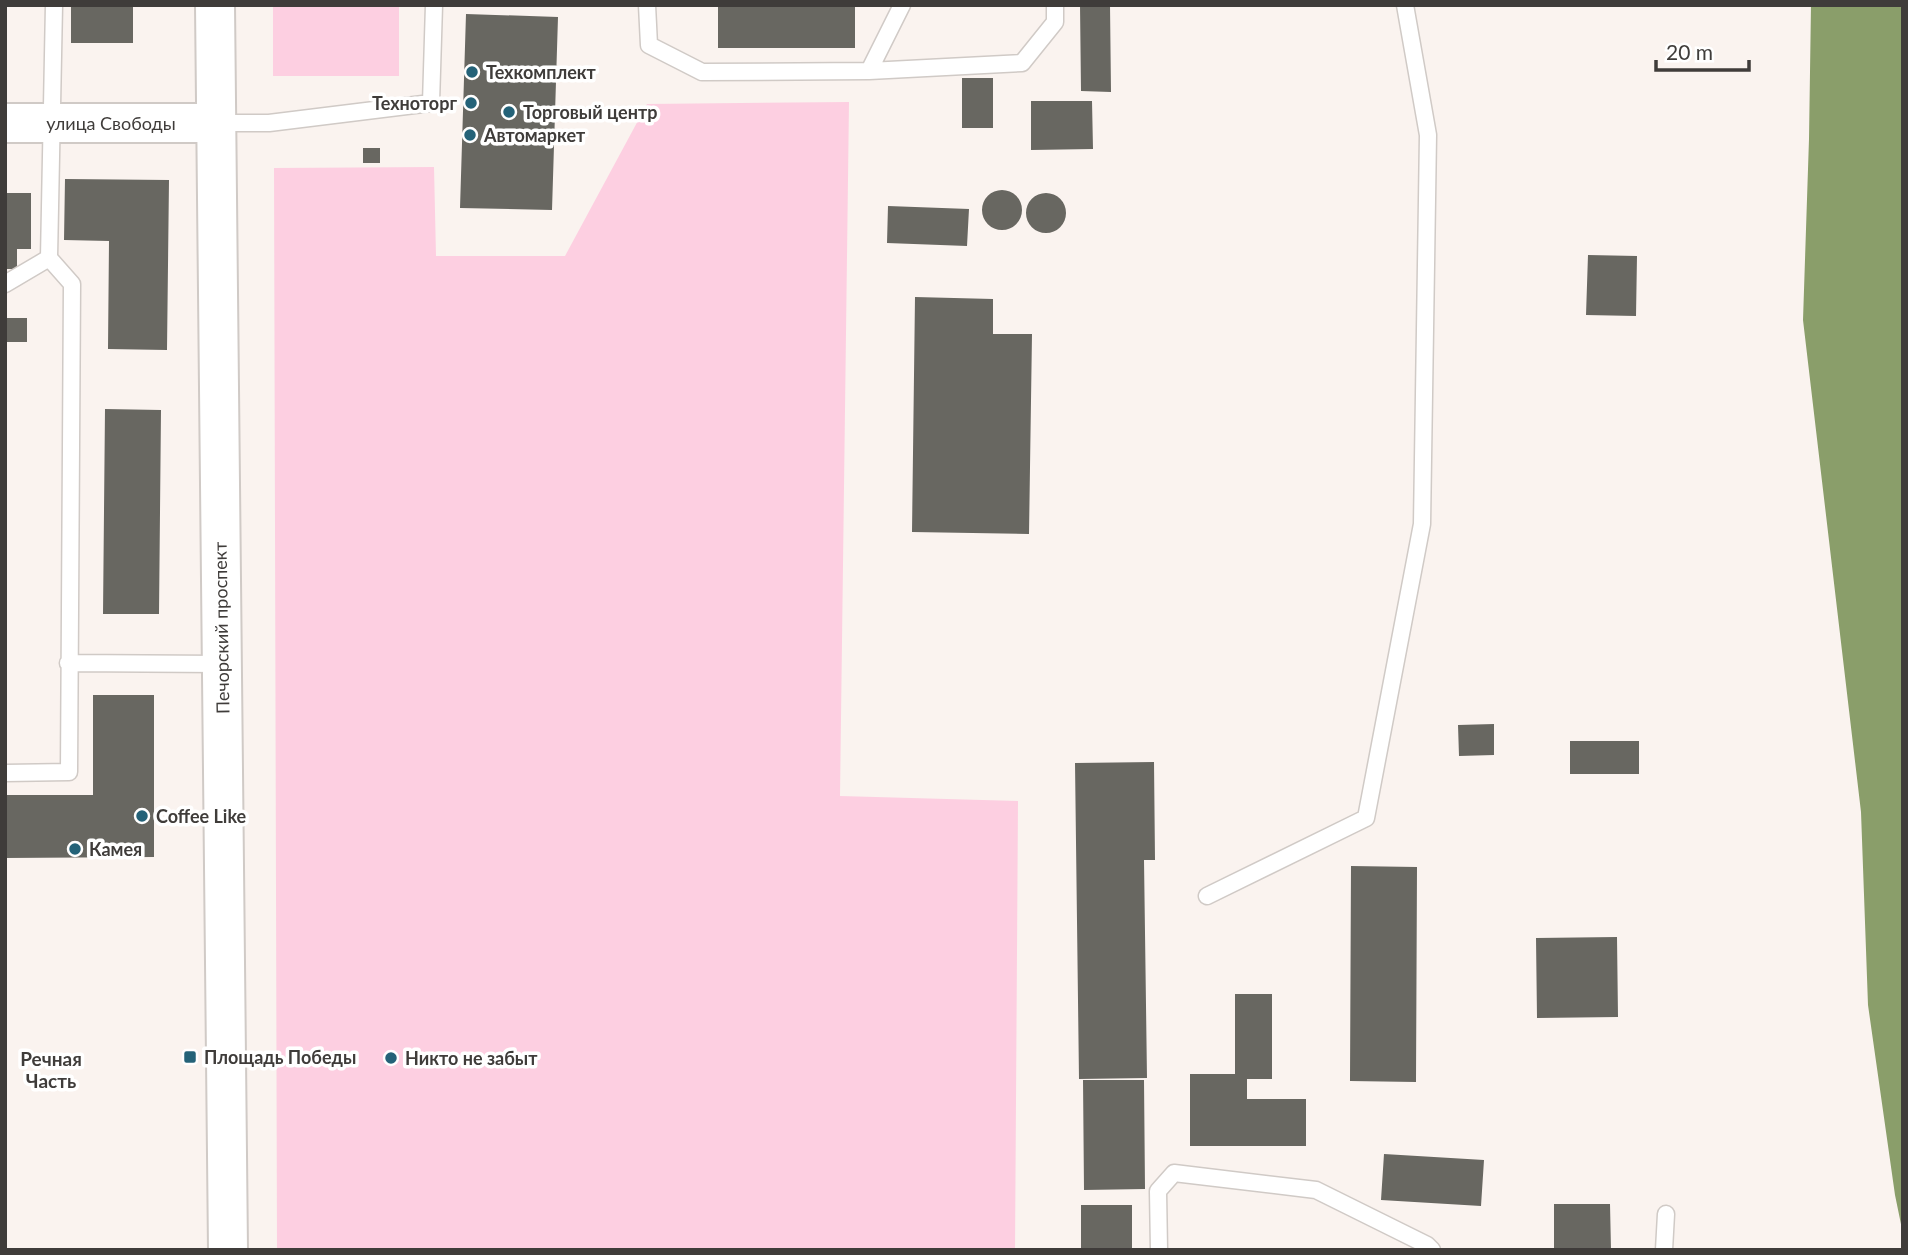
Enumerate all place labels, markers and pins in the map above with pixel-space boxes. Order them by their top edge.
place label: Техкомплект [486,61,597,83]
marker: Техкомплект [464,64,480,80]
place label: Техноторг [372,92,457,114]
marker: Техноторг [463,95,479,111]
place label: Торговый центр [523,101,657,123]
marker: Торговый центр [501,104,517,120]
place label: Автомаркет [483,124,586,146]
marker: Автомаркет [462,127,478,143]
place label: Coffee Like [156,805,247,827]
marker: Coffee Like [134,808,150,824]
place label: Камея [89,838,142,860]
marker: Камея [67,841,83,857]
place label: Площадь Победы [204,1046,356,1068]
place label: Никто не забыт [405,1047,538,1069]
marker: Площадь Победы [182,1049,198,1065]
marker: Никто не забыт [383,1050,399,1066]

